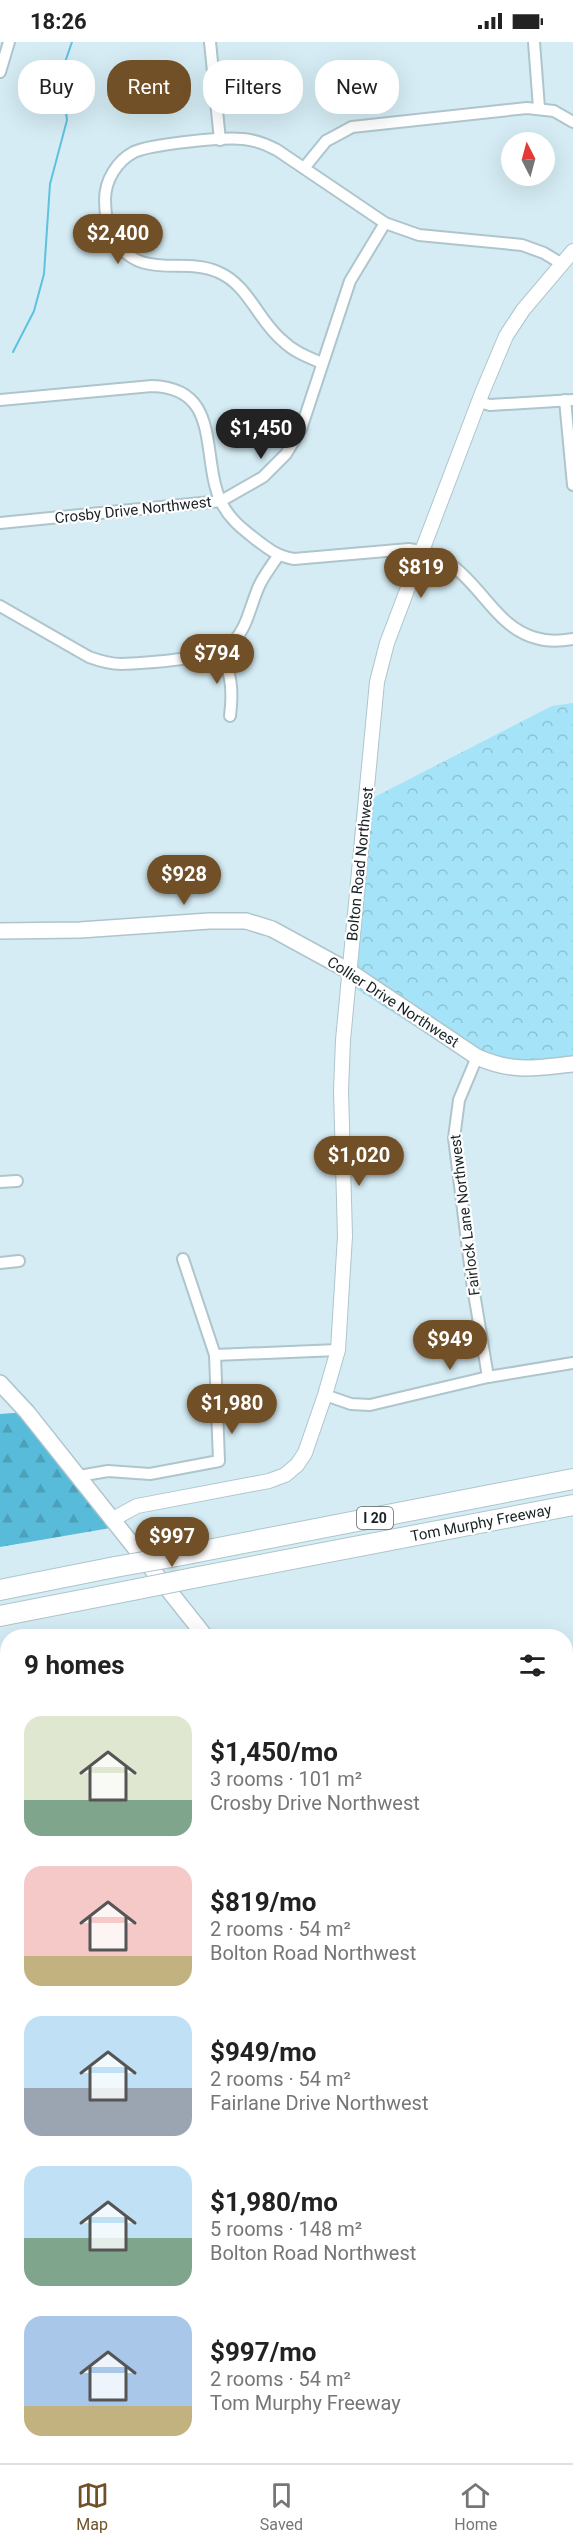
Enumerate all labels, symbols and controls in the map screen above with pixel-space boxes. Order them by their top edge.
text: 18:26 [30,9,87,34]
chip: Buy [18,60,95,114]
chip: Rent [107,60,191,114]
chip: Filters [203,60,303,114]
chip: New [315,60,399,114]
north arrow [501,132,555,186]
map controls [501,132,555,186]
pin: $2,400 [69,214,167,265]
text: $2,400 [87,221,149,245]
pin: $1,450 [212,409,310,460]
text: $1,450 [230,416,292,440]
street label: Crosby Drive Northwest [54,493,212,527]
pin: $819 [385,548,457,599]
text: $819 [398,555,444,579]
pin: $794 [181,634,253,685]
text: $794 [194,641,240,665]
street label: Bolton Road Northwest [343,786,377,942]
pin: $928 [148,855,220,906]
text: $928 [161,862,207,886]
street label: Collier Drive Northwest [324,953,462,1051]
street label: Fairlock Lane Northwest [446,1133,484,1297]
pin: $1,020 [310,1136,408,1187]
text: $1,020 [328,1143,390,1167]
pin: $949 [414,1320,486,1371]
text: $949 [427,1327,473,1351]
pin: $1,980 [183,1384,281,1435]
text: $1,980 [201,1391,263,1415]
street label: Tom Murphy Freeway [409,1501,553,1545]
road number: I 20 [357,1507,393,1529]
pin: $997 [136,1517,208,1568]
text: $997 [149,1524,195,1548]
icon: filters [516,1649,549,1682]
text: 9 homes [24,1650,125,1680]
text: $1,450/mo [210,1737,338,1767]
icon: home [72,1740,144,1812]
text: 3 rooms · 101 m² [210,1767,362,1791]
text: Crosby Drive Northwest [210,1791,420,1815]
text: $819/mo [210,1887,317,1917]
icon: home [72,1890,144,1962]
text: 2 rooms · 54 m² [210,1917,351,1941]
text: Bolton Road Northwest [210,1941,416,1965]
text: $949/mo [210,2037,317,2067]
icon: home [72,2040,144,2112]
text: 2 rooms · 54 m² [210,2067,351,2091]
text: Fairlane Drive Northwest [210,2091,429,2115]
text: $1,980/mo [210,2187,338,2217]
icon: home [72,2190,144,2262]
text: 5 rooms · 148 m² [210,2217,362,2241]
text: Bolton Road Northwest [210,2241,416,2265]
text: $997/mo [210,2337,317,2367]
icon: home [72,2340,144,2412]
text: 2 rooms · 54 m² [210,2367,351,2391]
text: Tom Murphy Freeway [210,2391,401,2415]
tab: Map [76,2479,109,2534]
tab: Saved [260,2479,303,2534]
tab: Home [454,2479,497,2534]

